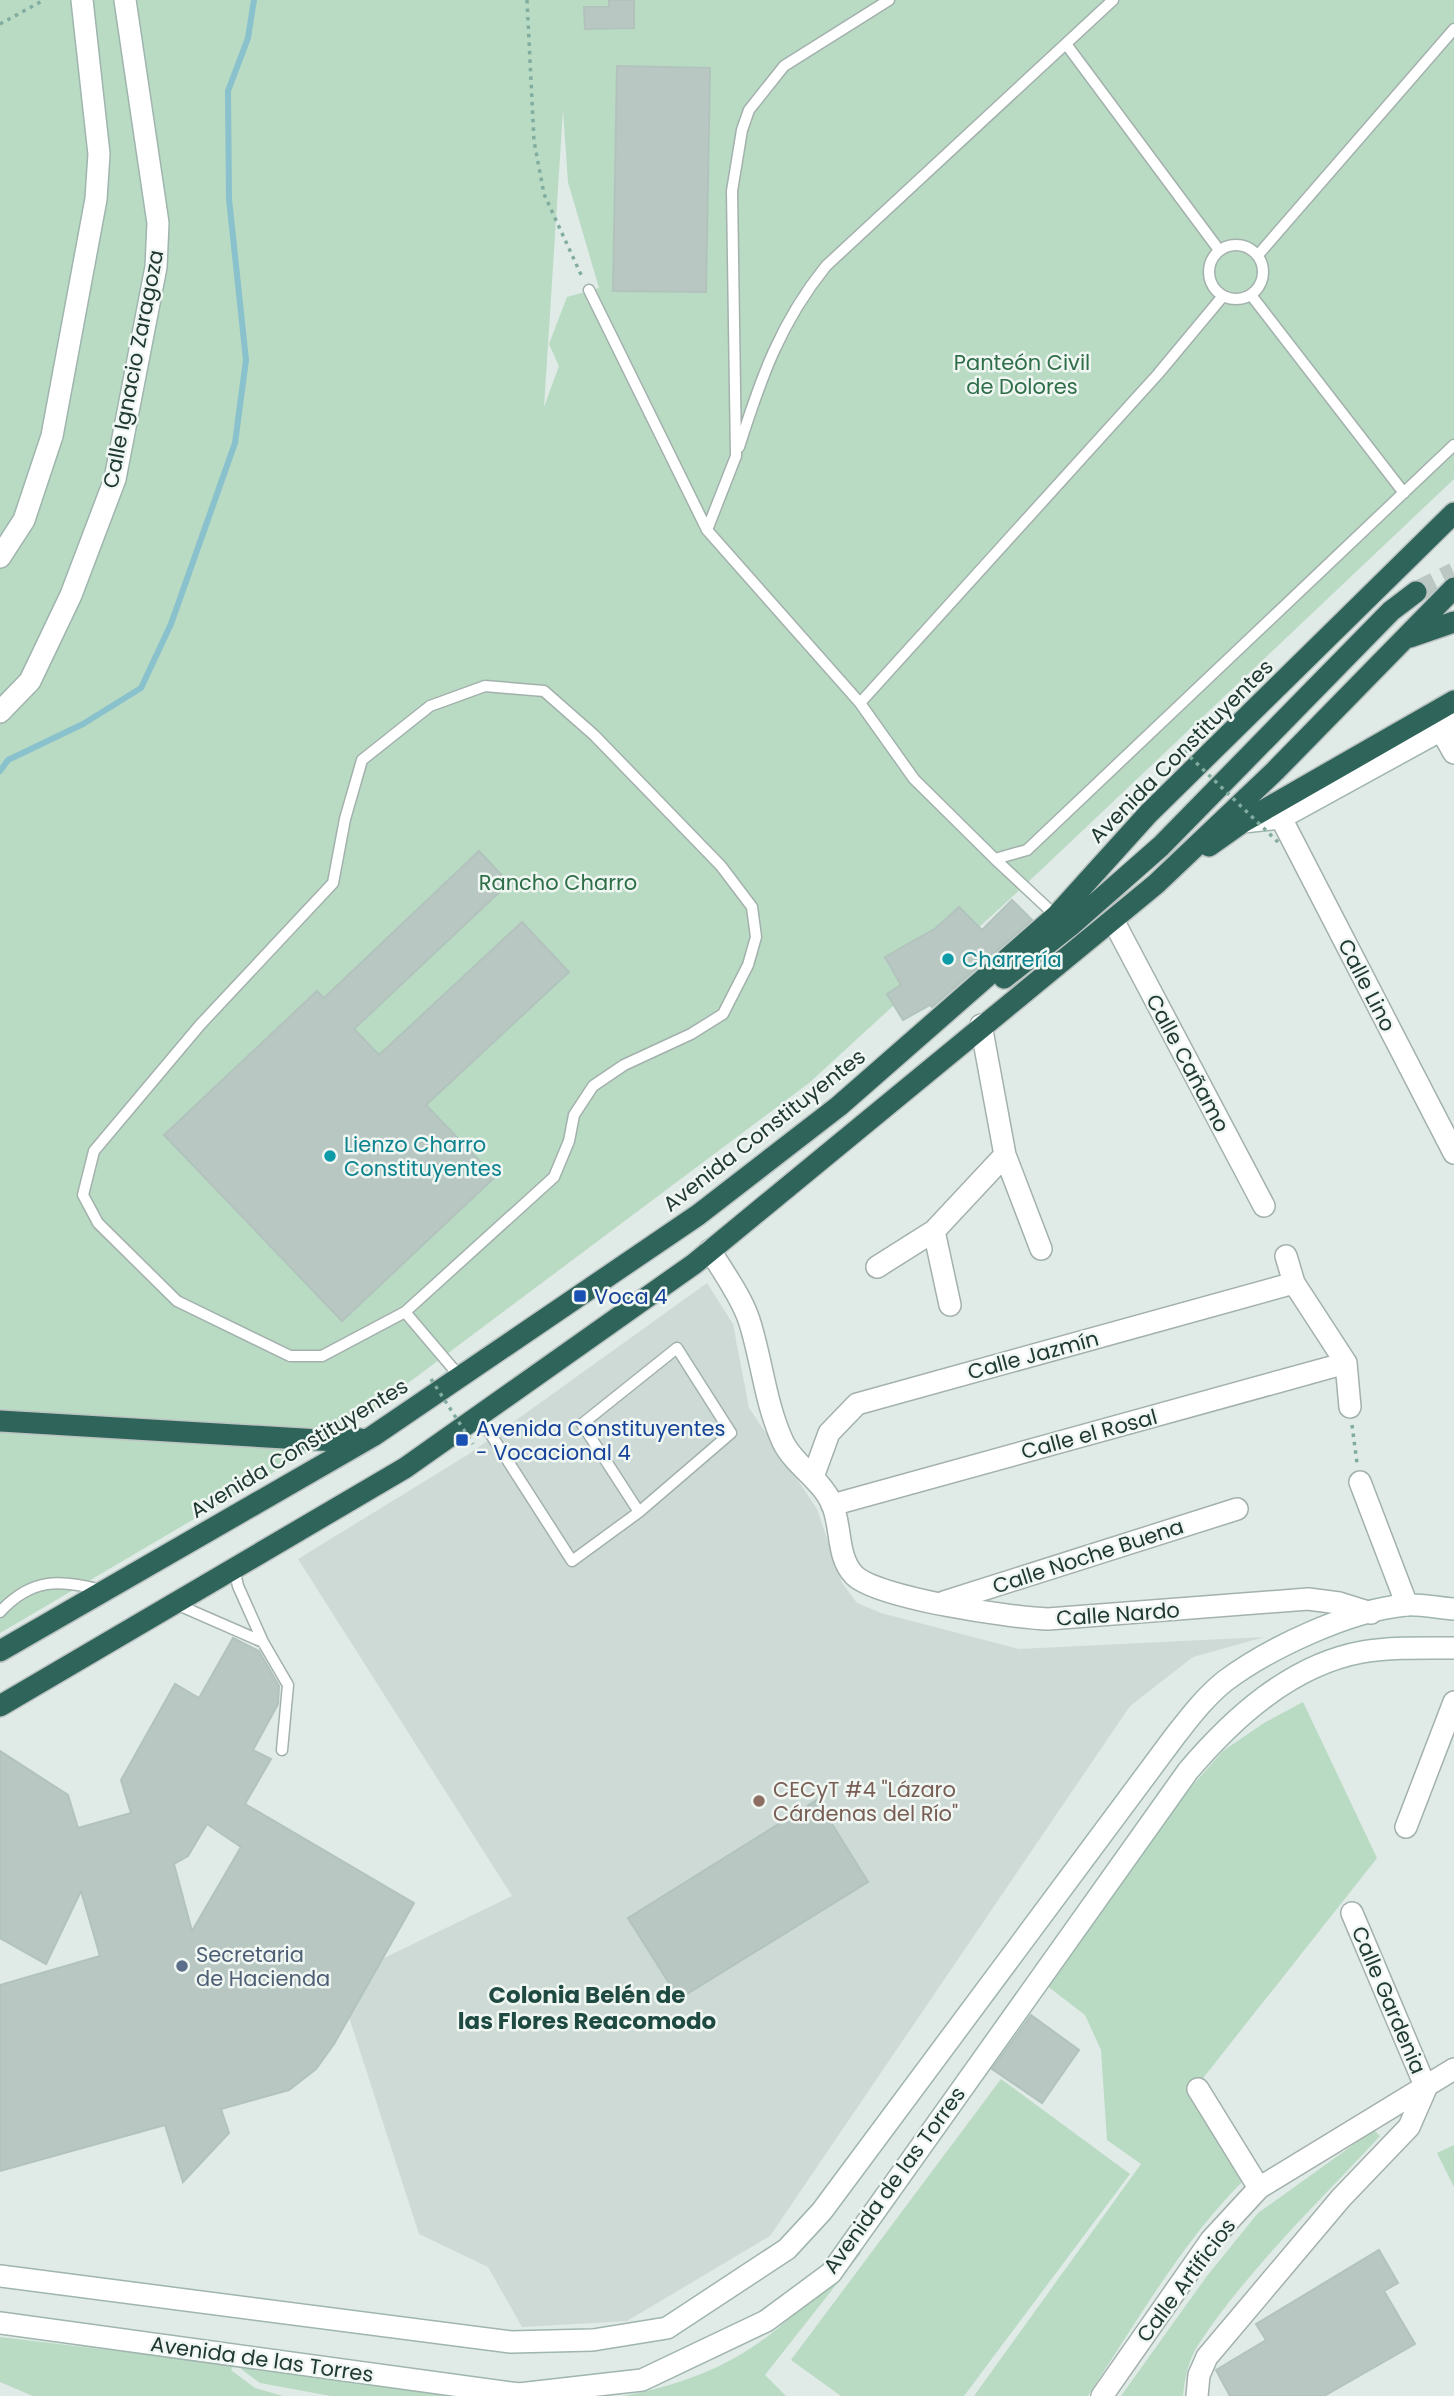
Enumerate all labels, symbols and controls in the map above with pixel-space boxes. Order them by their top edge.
street label: Calle Ignacio Zaragoza [96,247,170,491]
park label: Panteón Civil de Dolores [954,348,1090,401]
street label: Avenida Constituyentes [1083,653,1279,849]
park label: Rancho Charro [479,868,637,897]
street label: Calle Lino [1331,934,1403,1036]
place label: Charrería [962,945,1062,974]
marker: Charrería [940,951,956,967]
street label: Calle Cañamo [1139,989,1237,1137]
street label: Avenida Constituyentes [657,1042,871,1218]
place label: Lienzo Charro Constituyentes [344,1130,502,1183]
marker: Lienzo Charro Constituyentes [322,1148,338,1164]
place label: Voca 4 [594,1282,667,1311]
marker: Voca 4 [572,1288,588,1304]
street label: Calle Jazmín [964,1324,1102,1386]
street label: Avenida Constituyentes [185,1371,413,1525]
street label: Calle el Rosal [1018,1402,1160,1466]
place label: Avenida Constituyentes - Vocacional 4 [476,1414,725,1467]
marker: Avenida Constituyentes - Vocacional 4 [454,1432,470,1448]
street label: Calle Noche Buena [989,1511,1187,1601]
street label: Calle Nardo [1055,1595,1181,1633]
place label: CECyT #4 "Lázaro Cárdenas del Río" [773,1775,958,1828]
marker: CECyT #4 "Lázaro Cárdenas del Río" [751,1793,767,1809]
street label: Calle Gardenia [1345,1922,1433,2078]
place label: Secretaria de Hacienda [196,1940,330,1993]
marker: Secretaria de Hacienda [174,1958,190,1974]
district label: Colonia Belén de las Flores Reacomodo [458,1979,716,2037]
street label: Avenida de las Torres [816,2081,972,2279]
street label: Calle Artificios [1130,2212,1242,2348]
street label: Avenida de las Torres [149,2329,375,2389]

